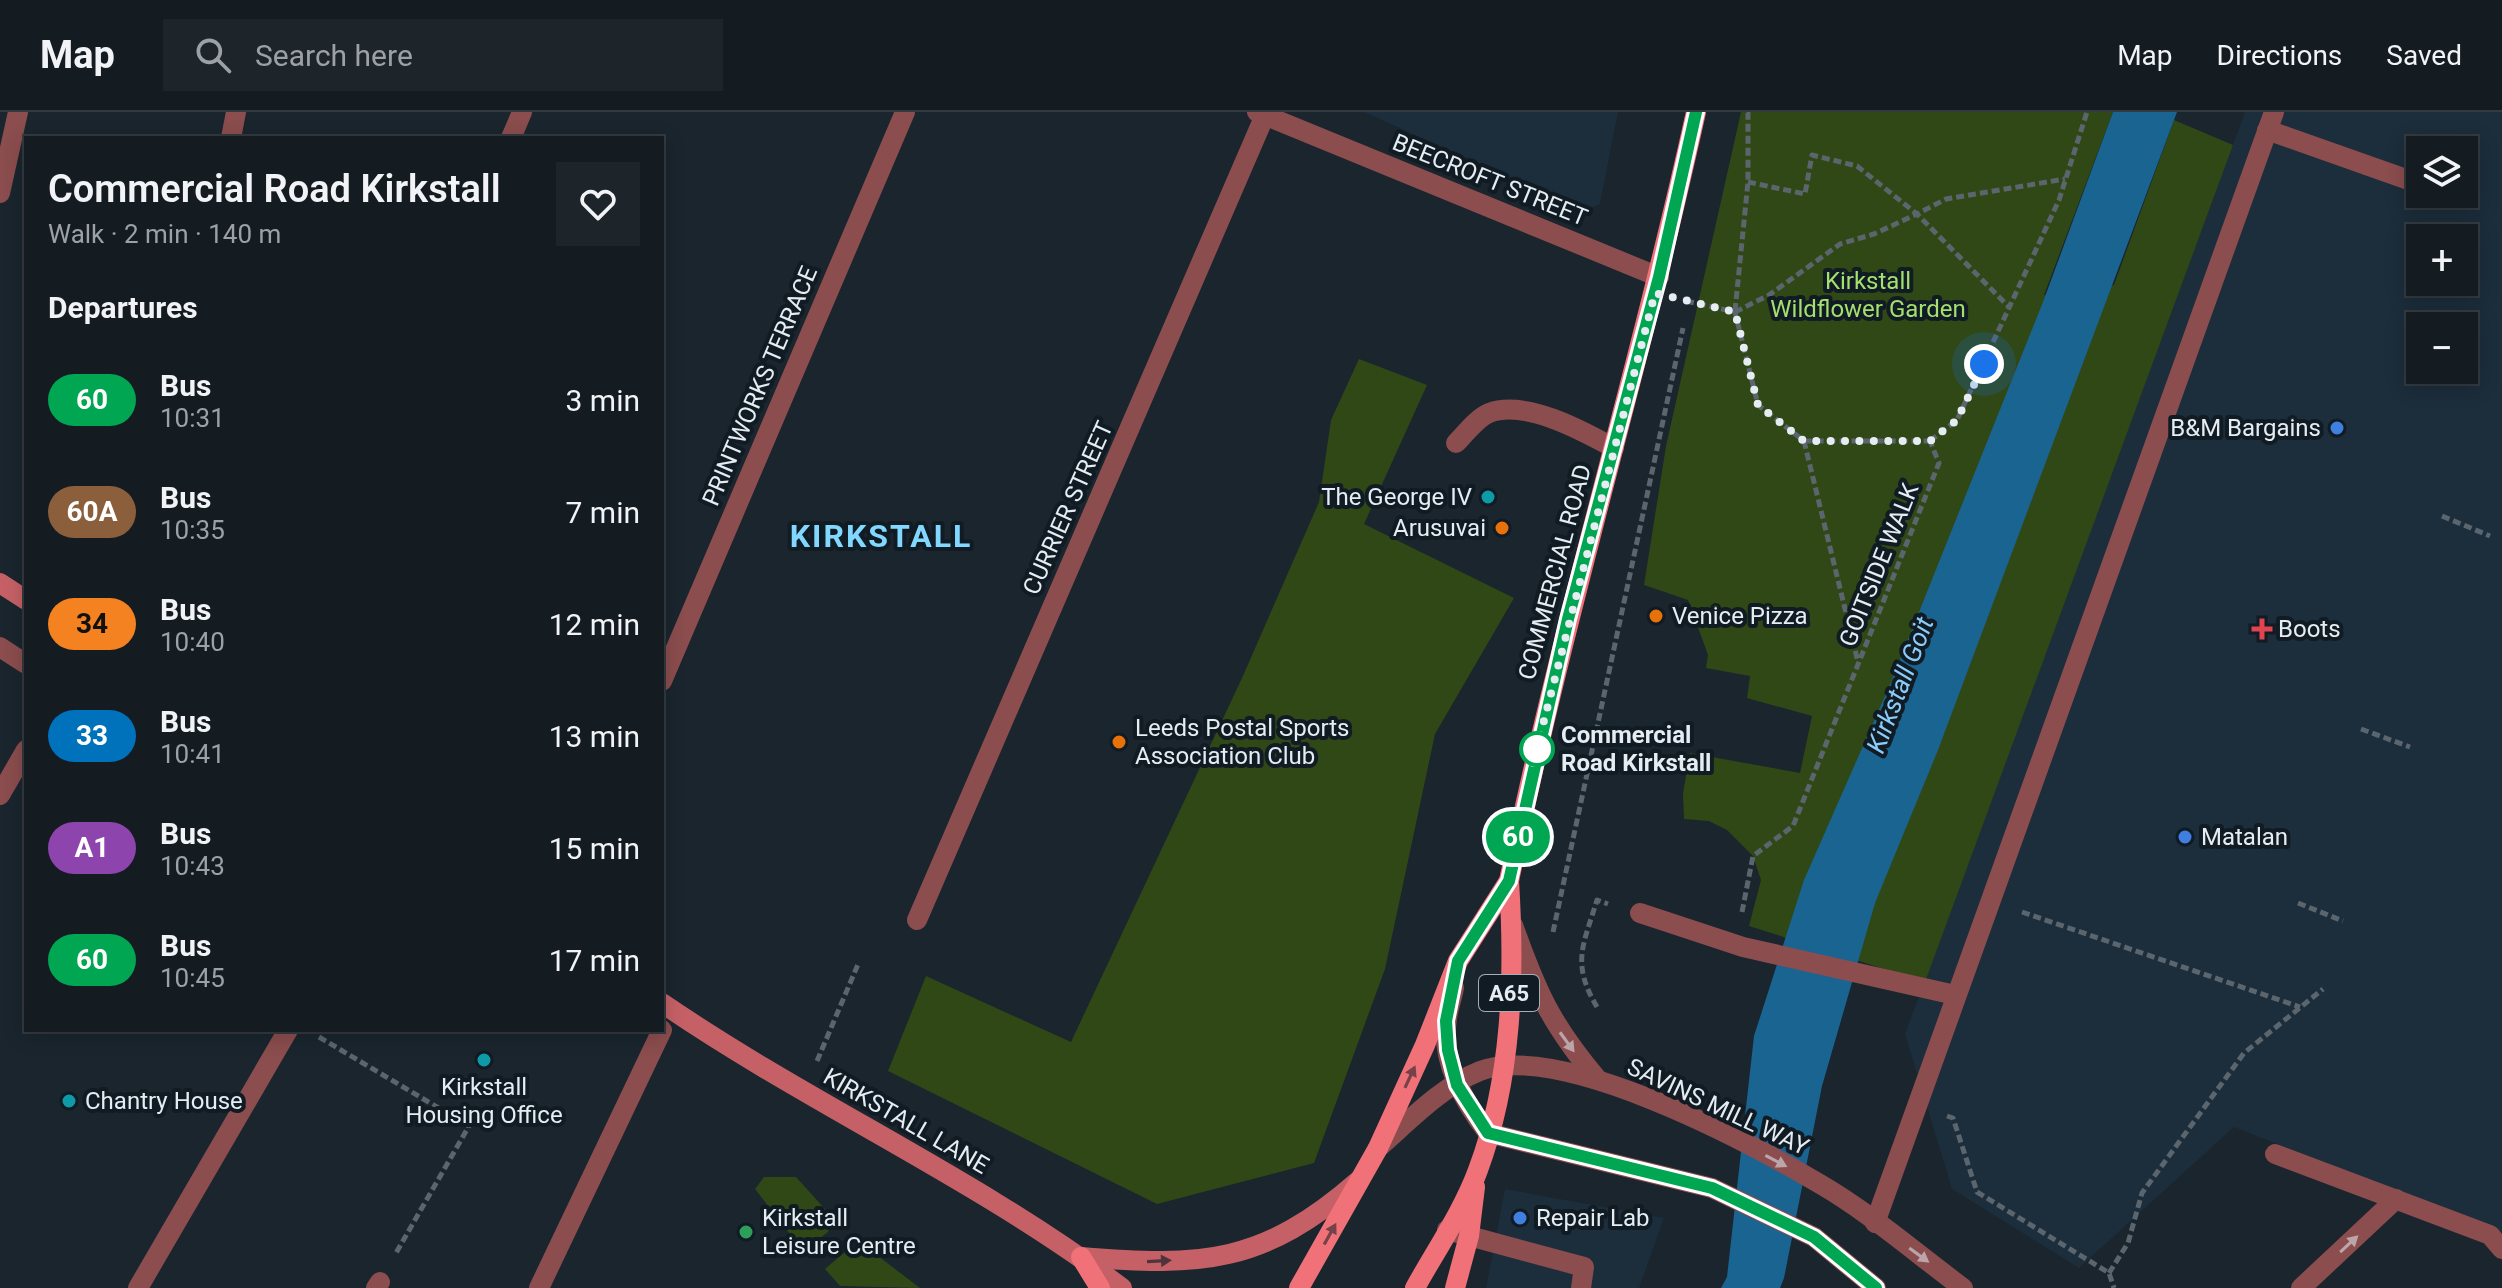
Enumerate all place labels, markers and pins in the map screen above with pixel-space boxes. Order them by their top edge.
place label: B&M Bargains [2170,414,2321,442]
marker: B&M Bargains [2328,419,2346,437]
place label: The George IV [1321,483,1472,511]
marker: The George IV [1479,488,1497,506]
place label: Arusuvai [1393,514,1486,542]
marker: Arusuvai [1493,519,1511,537]
place label: Venice Pizza [1672,602,1808,630]
marker: Venice Pizza [1647,607,1665,625]
place label: Boots [2278,615,2341,643]
marker: Boots [2253,620,2271,638]
place label: Leeds Postal Sports Association Club [1135,714,1349,770]
place label: Commercial Road Kirkstall [1561,721,1711,777]
marker: Commercial Road Kirkstall [1520,732,1554,766]
marker: Leeds Postal Sports Association Club [1110,733,1128,751]
place label: Matalan [2201,823,2288,851]
marker: Matalan [2176,828,2194,846]
marker: Kirkstall Housing Office [475,1051,493,1069]
place label: Kirkstall Housing Office [405,1073,563,1129]
place label: Chantry House [85,1087,243,1115]
marker: Chantry House [60,1092,78,1110]
place label: Kirkstall Leisure Centre [762,1204,916,1260]
place label: Repair Lab [1536,1204,1649,1232]
marker: Repair Lab [1511,1209,1529,1227]
marker: Kirkstall Leisure Centre [737,1223,755,1241]

